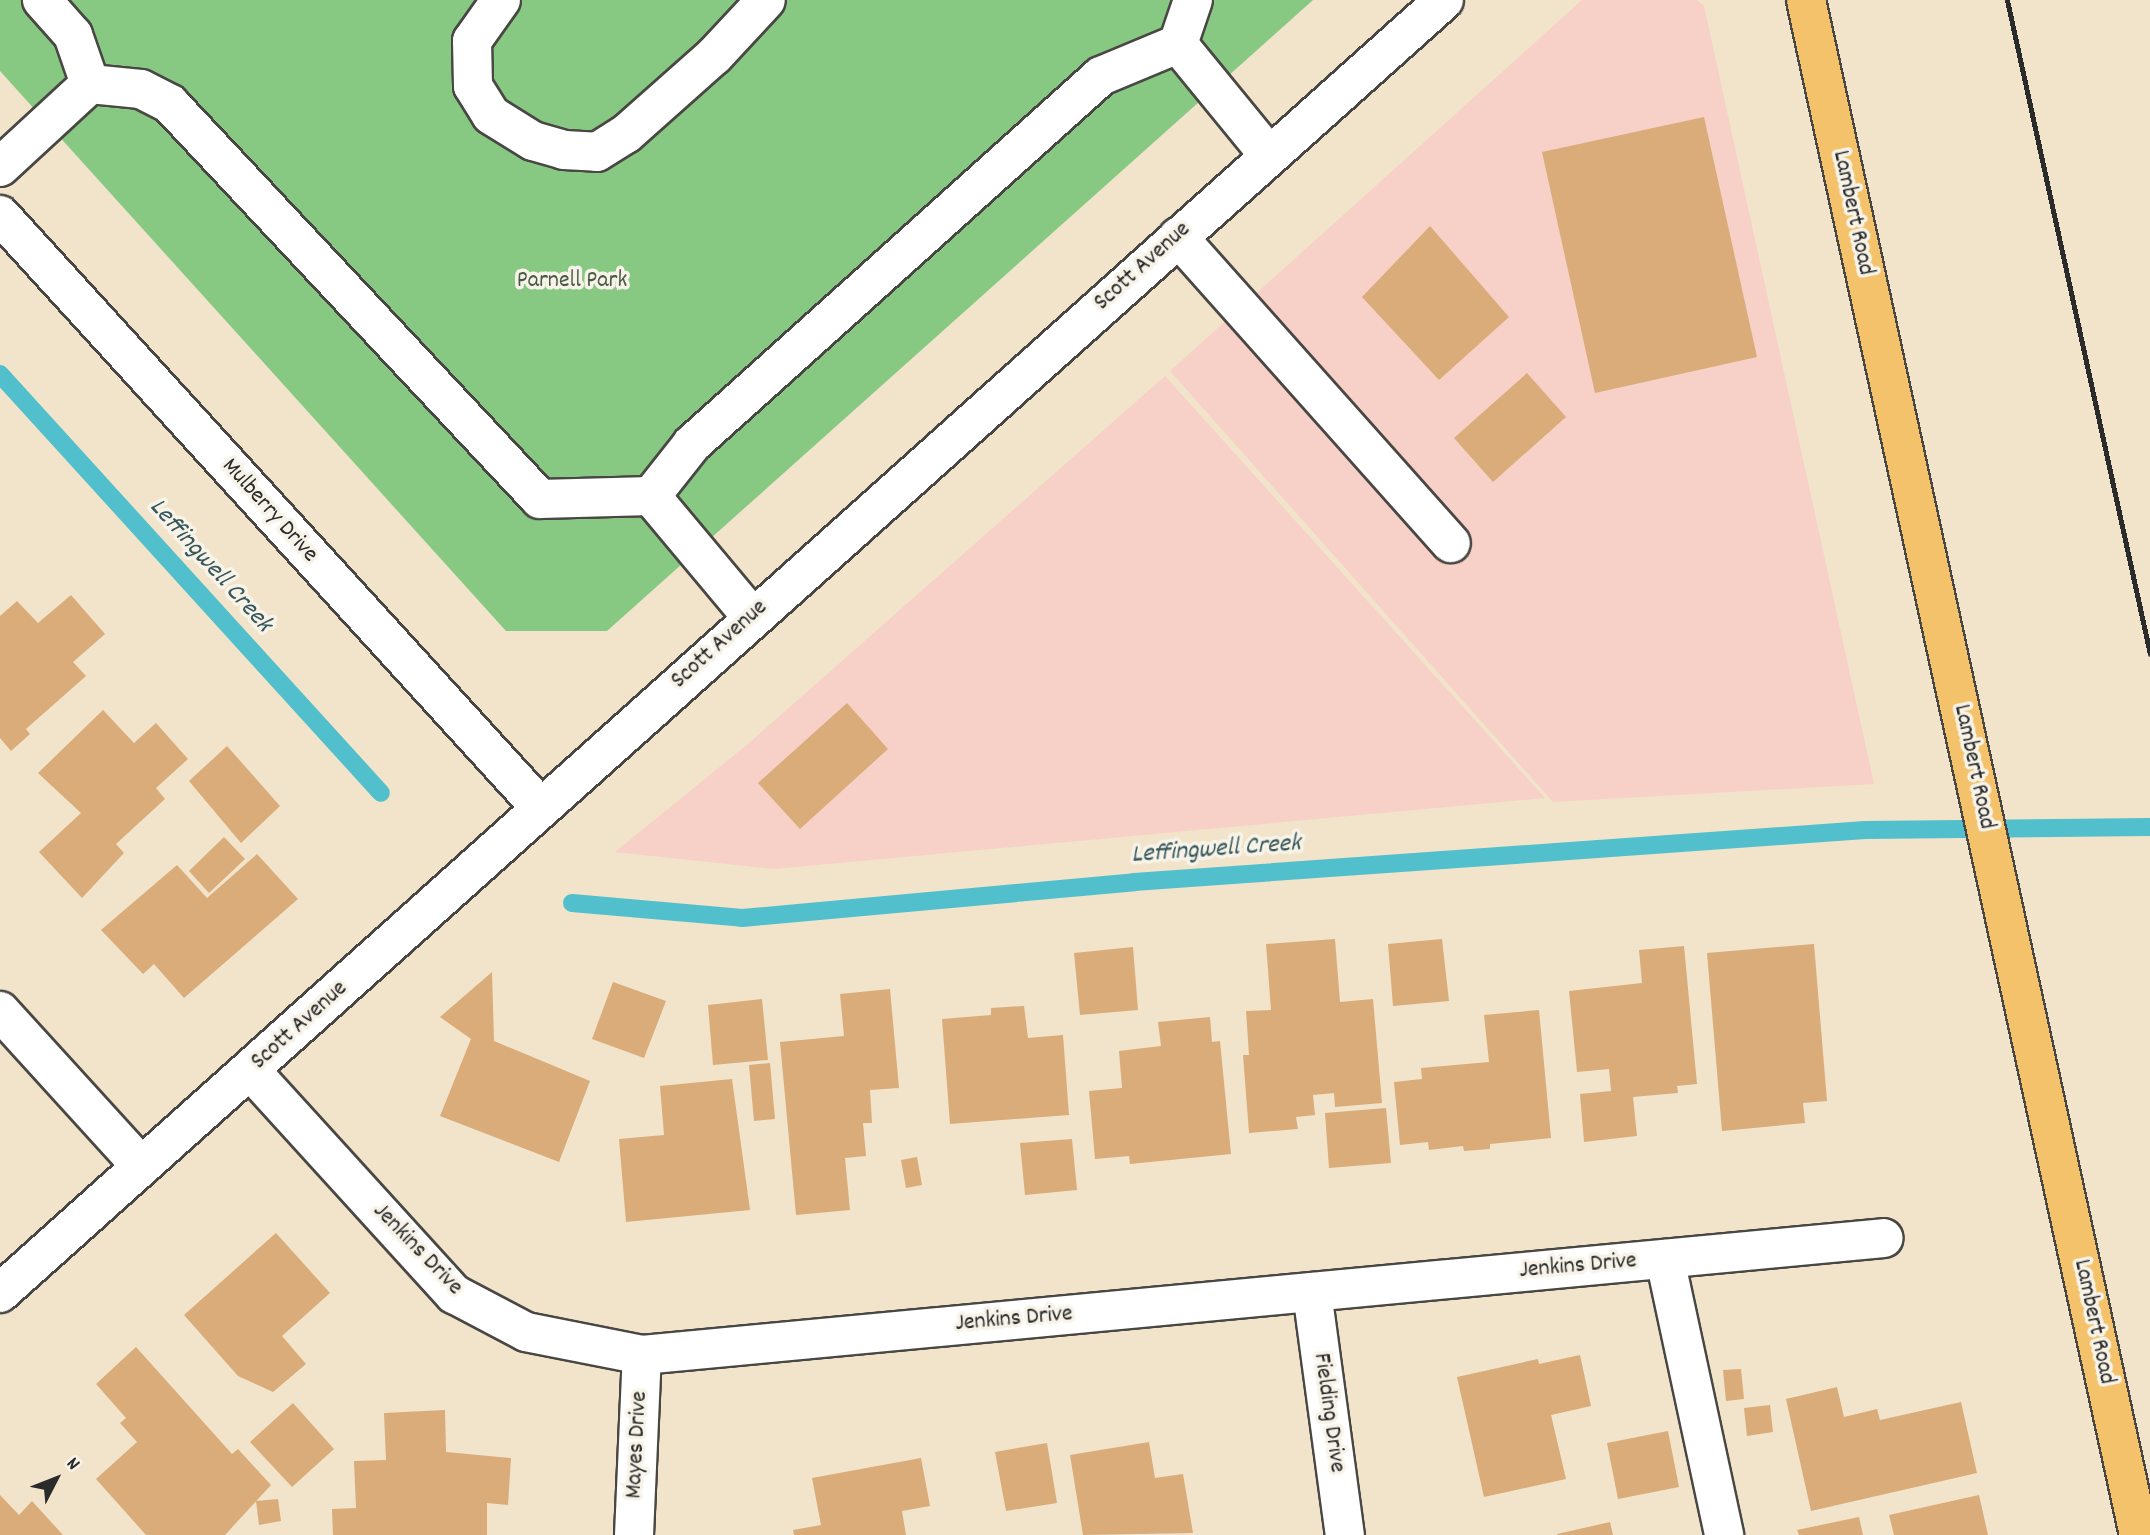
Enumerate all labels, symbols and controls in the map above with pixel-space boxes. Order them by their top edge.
street label: Lambert Road [1825,148,1879,278]
street label: Scott Avenue [1089,216,1197,318]
park label: Parnell Park [517,268,627,296]
street label: Mulberry Drive [215,453,323,569]
water label: Leffingwell Creek [142,493,278,639]
street label: Scott Avenue [666,594,774,696]
street label: Lambert Road [1946,702,2000,832]
water label: Leffingwell Creek [1130,829,1302,871]
street label: Scott Avenue [246,975,354,1077]
street label: Jenkins Drive [366,1198,468,1302]
street label: Jenkins Drive [1518,1248,1638,1286]
street label: Lambert Road [2066,1257,2120,1387]
street label: Jenkins Drive [954,1301,1074,1339]
street label: Fielding Drive [1305,1351,1351,1475]
street label: Mayes Drive [621,1391,655,1499]
north arrow [21,1444,91,1514]
text: N [59,1452,85,1477]

